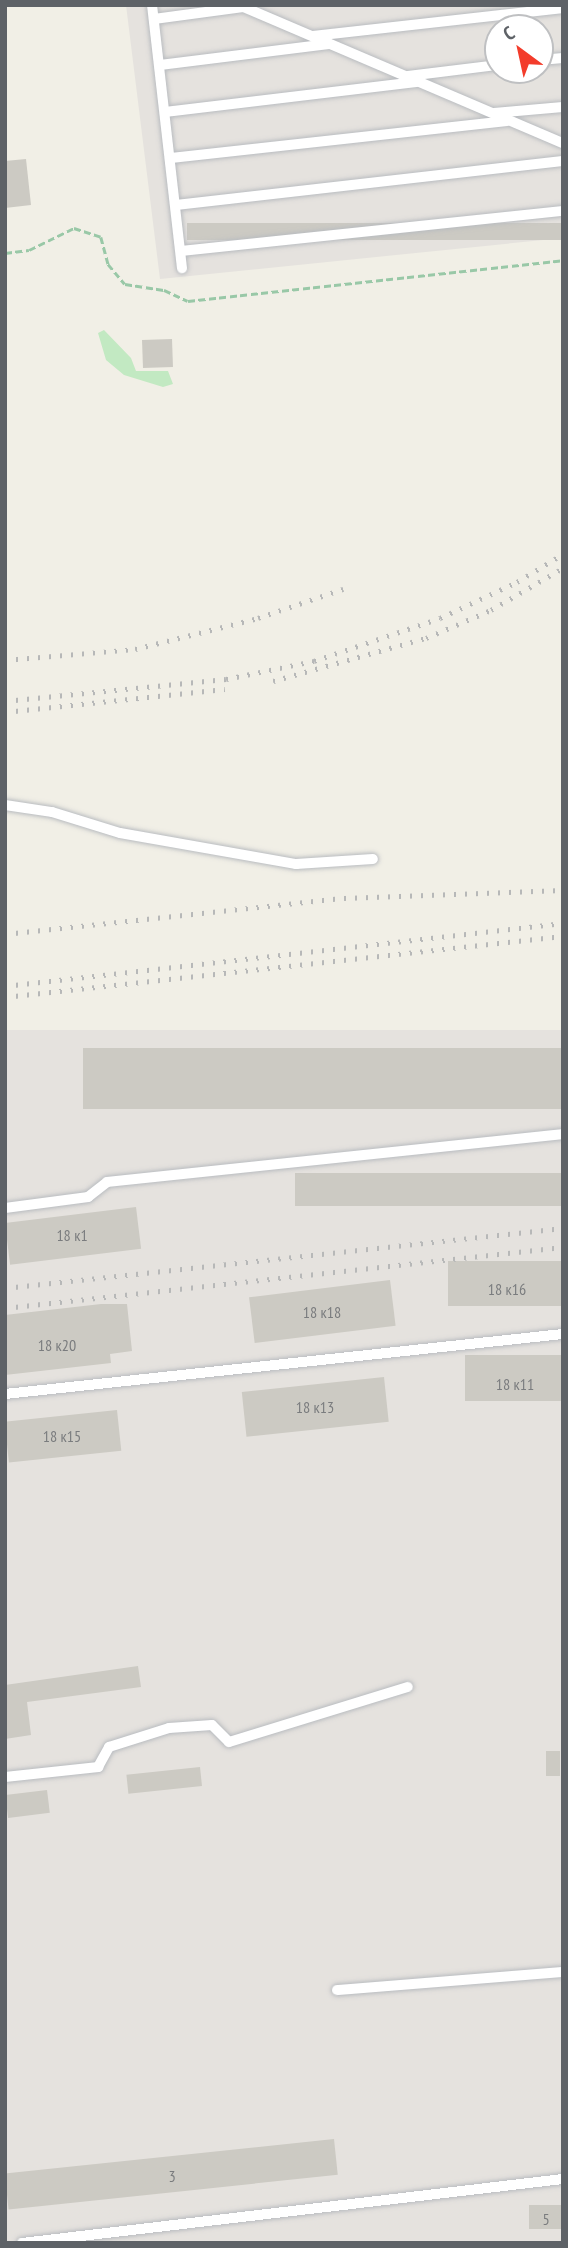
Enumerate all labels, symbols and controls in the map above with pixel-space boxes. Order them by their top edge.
north arrow [484,14,554,84]
text: С [498,21,519,45]
house number: 18 к1 [56,1225,88,1245]
house number: 18 к16 [488,1279,526,1299]
house number: 18 к18 [303,1302,341,1322]
house number: 18 к20 [38,1335,76,1355]
house number: 18 к11 [496,1374,534,1394]
house number: 18 к13 [296,1397,334,1417]
house number: 18 к15 [43,1426,81,1446]
house number: 3 [168,2166,176,2186]
house number: 5 [542,2209,550,2229]

